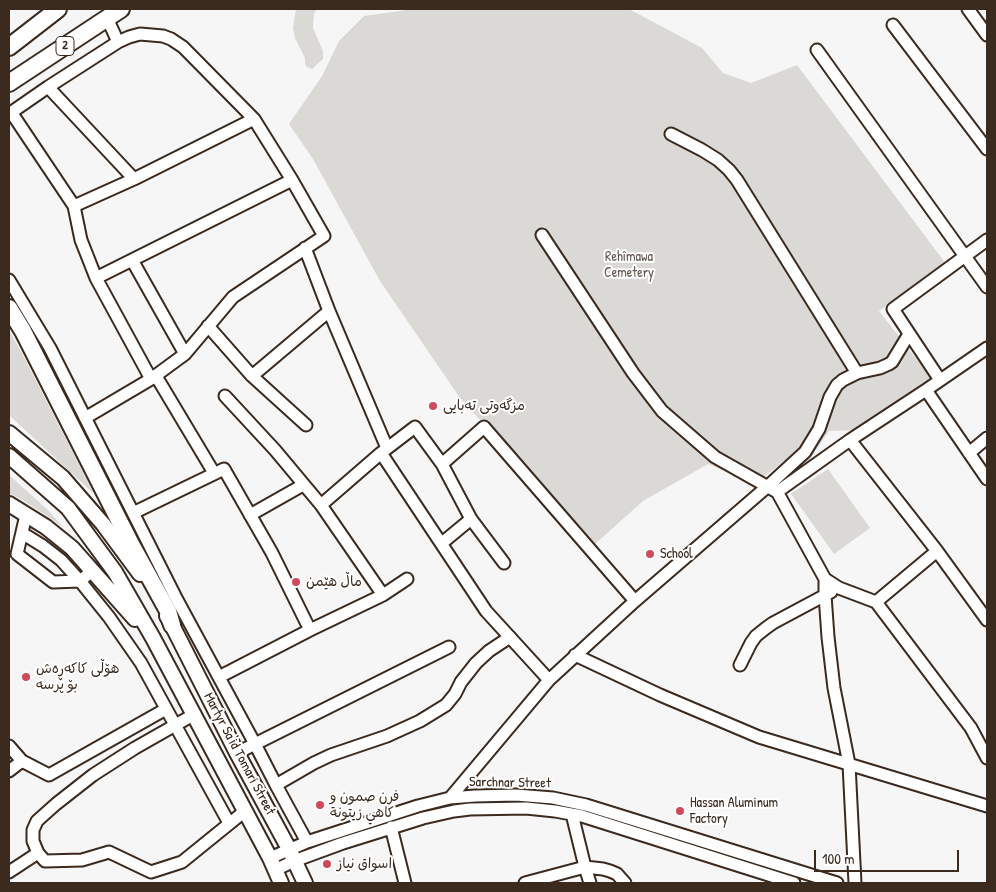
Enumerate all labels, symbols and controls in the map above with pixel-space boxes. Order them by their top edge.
road number: 2 [56,36,74,56]
park label: Rehîmawa Cemetery [604,249,654,282]
place label: مزگەوتی تەبایی [443,398,525,414]
marker: مزگەوتی تەبایی [427,400,439,412]
place label: School [660,546,693,562]
marker: School [644,548,656,560]
place label: ماڵ هێمن [306,574,362,590]
marker: ماڵ هێمن [290,576,302,588]
place label: هۆڵی کاکەڕەش بۆ پرسە [36,661,120,694]
marker: هۆڵی کاکەڕەش بۆ پرسە [20,671,32,683]
street label: Martyr Sa'id Tomari Street [200,690,278,818]
street label: Sarchnar Street [469,774,551,792]
place label: فرن صمون و كاهي زيتونة [330,789,399,822]
place label: Hassan Aluminum Factory [690,795,778,828]
marker: فرن صمون و كاهي زيتونة [314,799,326,811]
marker: Hassan Aluminum Factory [674,805,686,817]
scale bar [816,840,961,872]
text: 100 m [822,848,855,869]
place label: اسواق نياز [337,856,392,872]
marker: اسواق نياز [321,858,333,870]

